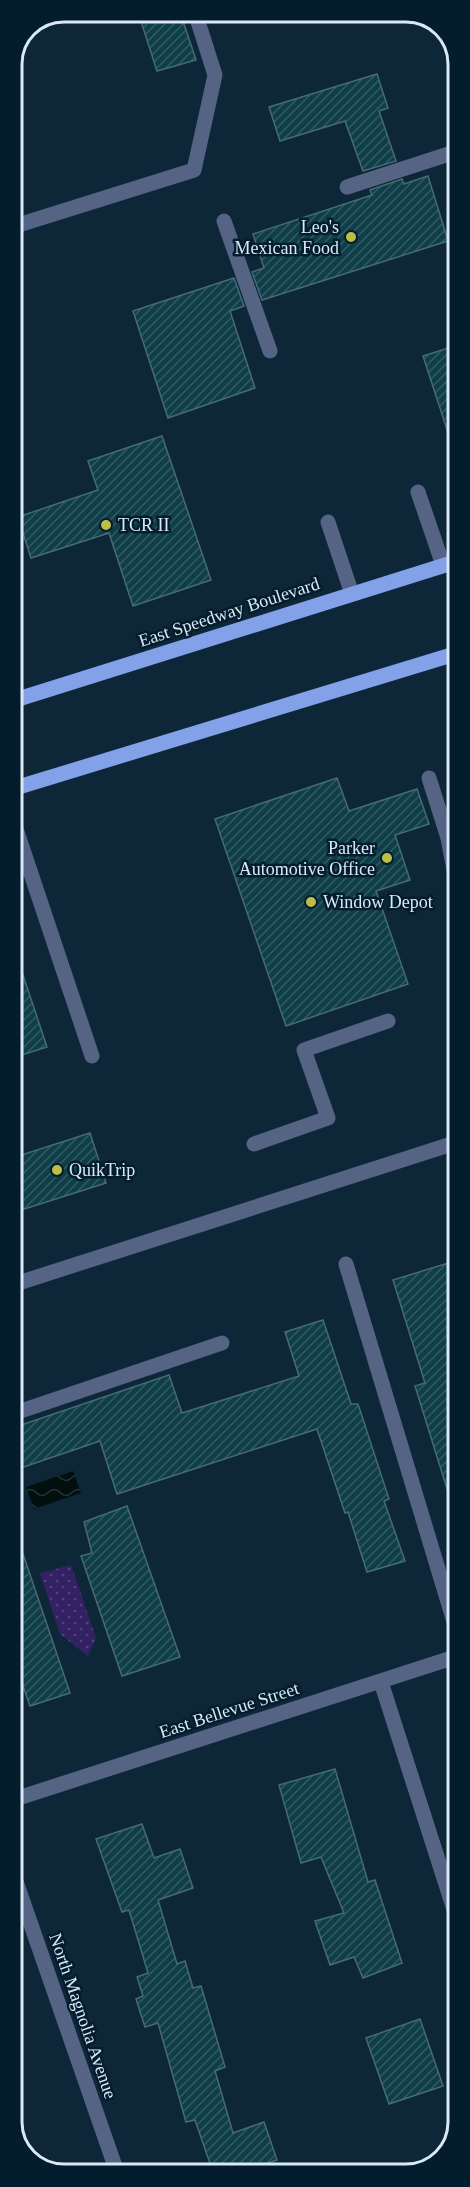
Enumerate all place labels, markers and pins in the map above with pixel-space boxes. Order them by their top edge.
place label: Leo's Mexican Food [235,217,339,258]
marker: Leo's Mexican Food [344,230,358,244]
place label: TCR II [118,515,170,535]
marker: TCR II [99,518,113,532]
place label: Parker Automotive Office [239,838,375,879]
marker: Parker Automotive Office [380,851,394,865]
place label: Window Depot [323,892,433,912]
marker: Window Depot [304,895,318,909]
place label: QuikTrip [69,1160,135,1180]
marker: QuikTrip [50,1163,64,1177]

